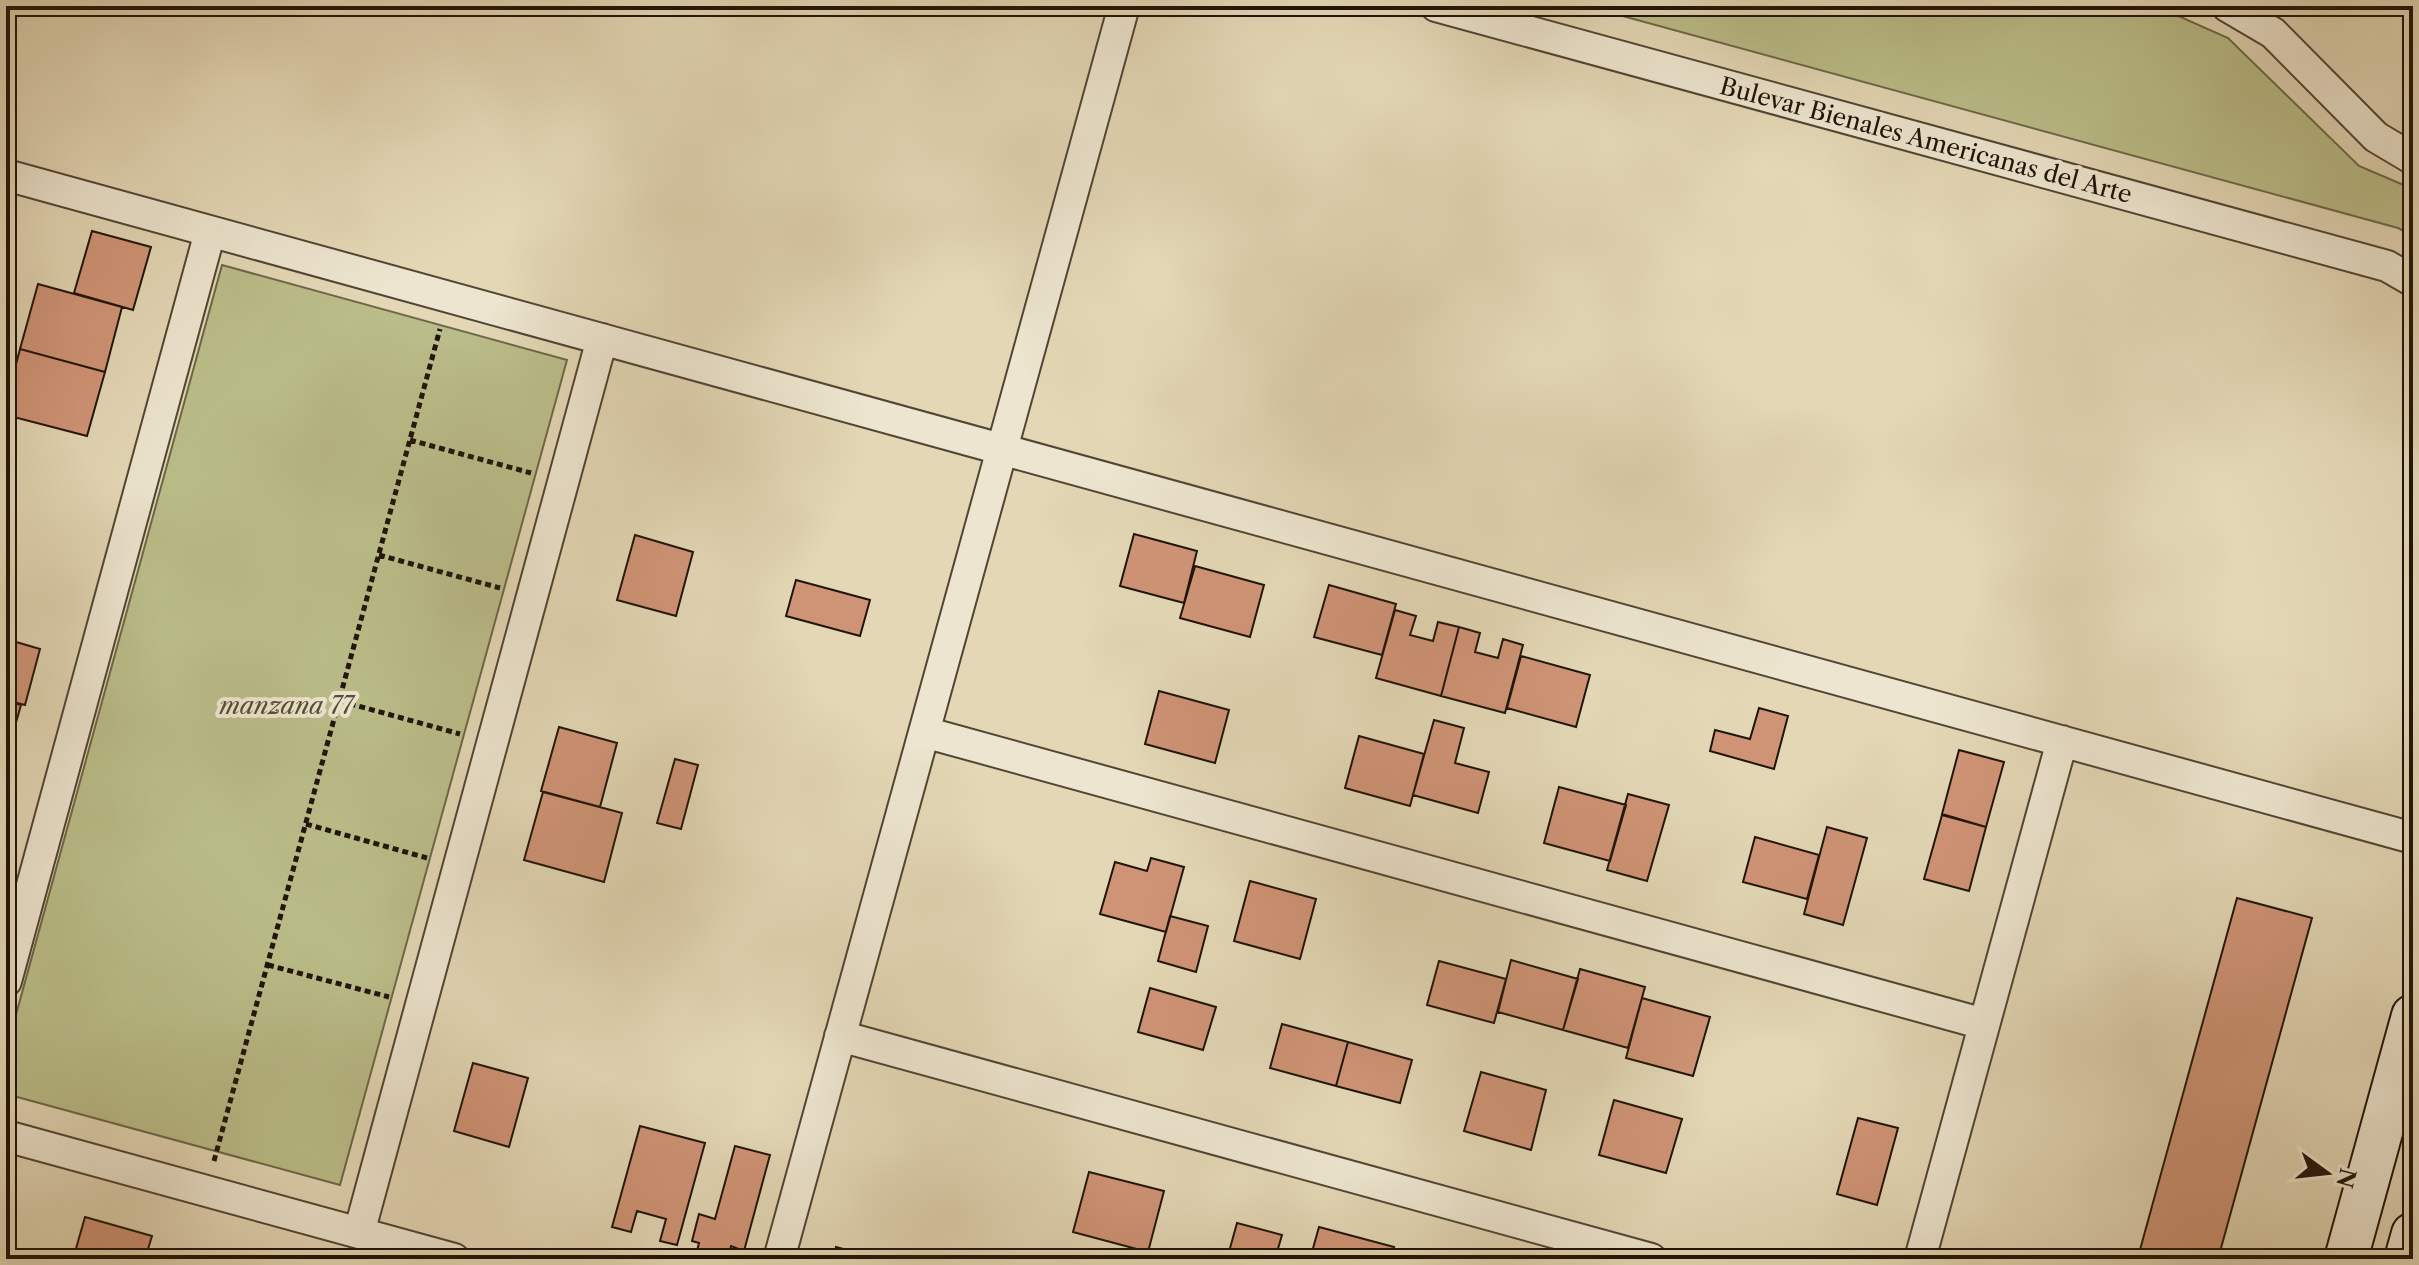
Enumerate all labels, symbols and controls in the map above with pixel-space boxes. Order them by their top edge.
street label: Bulevar Bienales Americanas del Arte [1717,71,2135,209]
park label: manzana 77 [218,691,356,720]
north arrow [2287,1133,2367,1213]
text: N [2330,1165,2361,1191]

